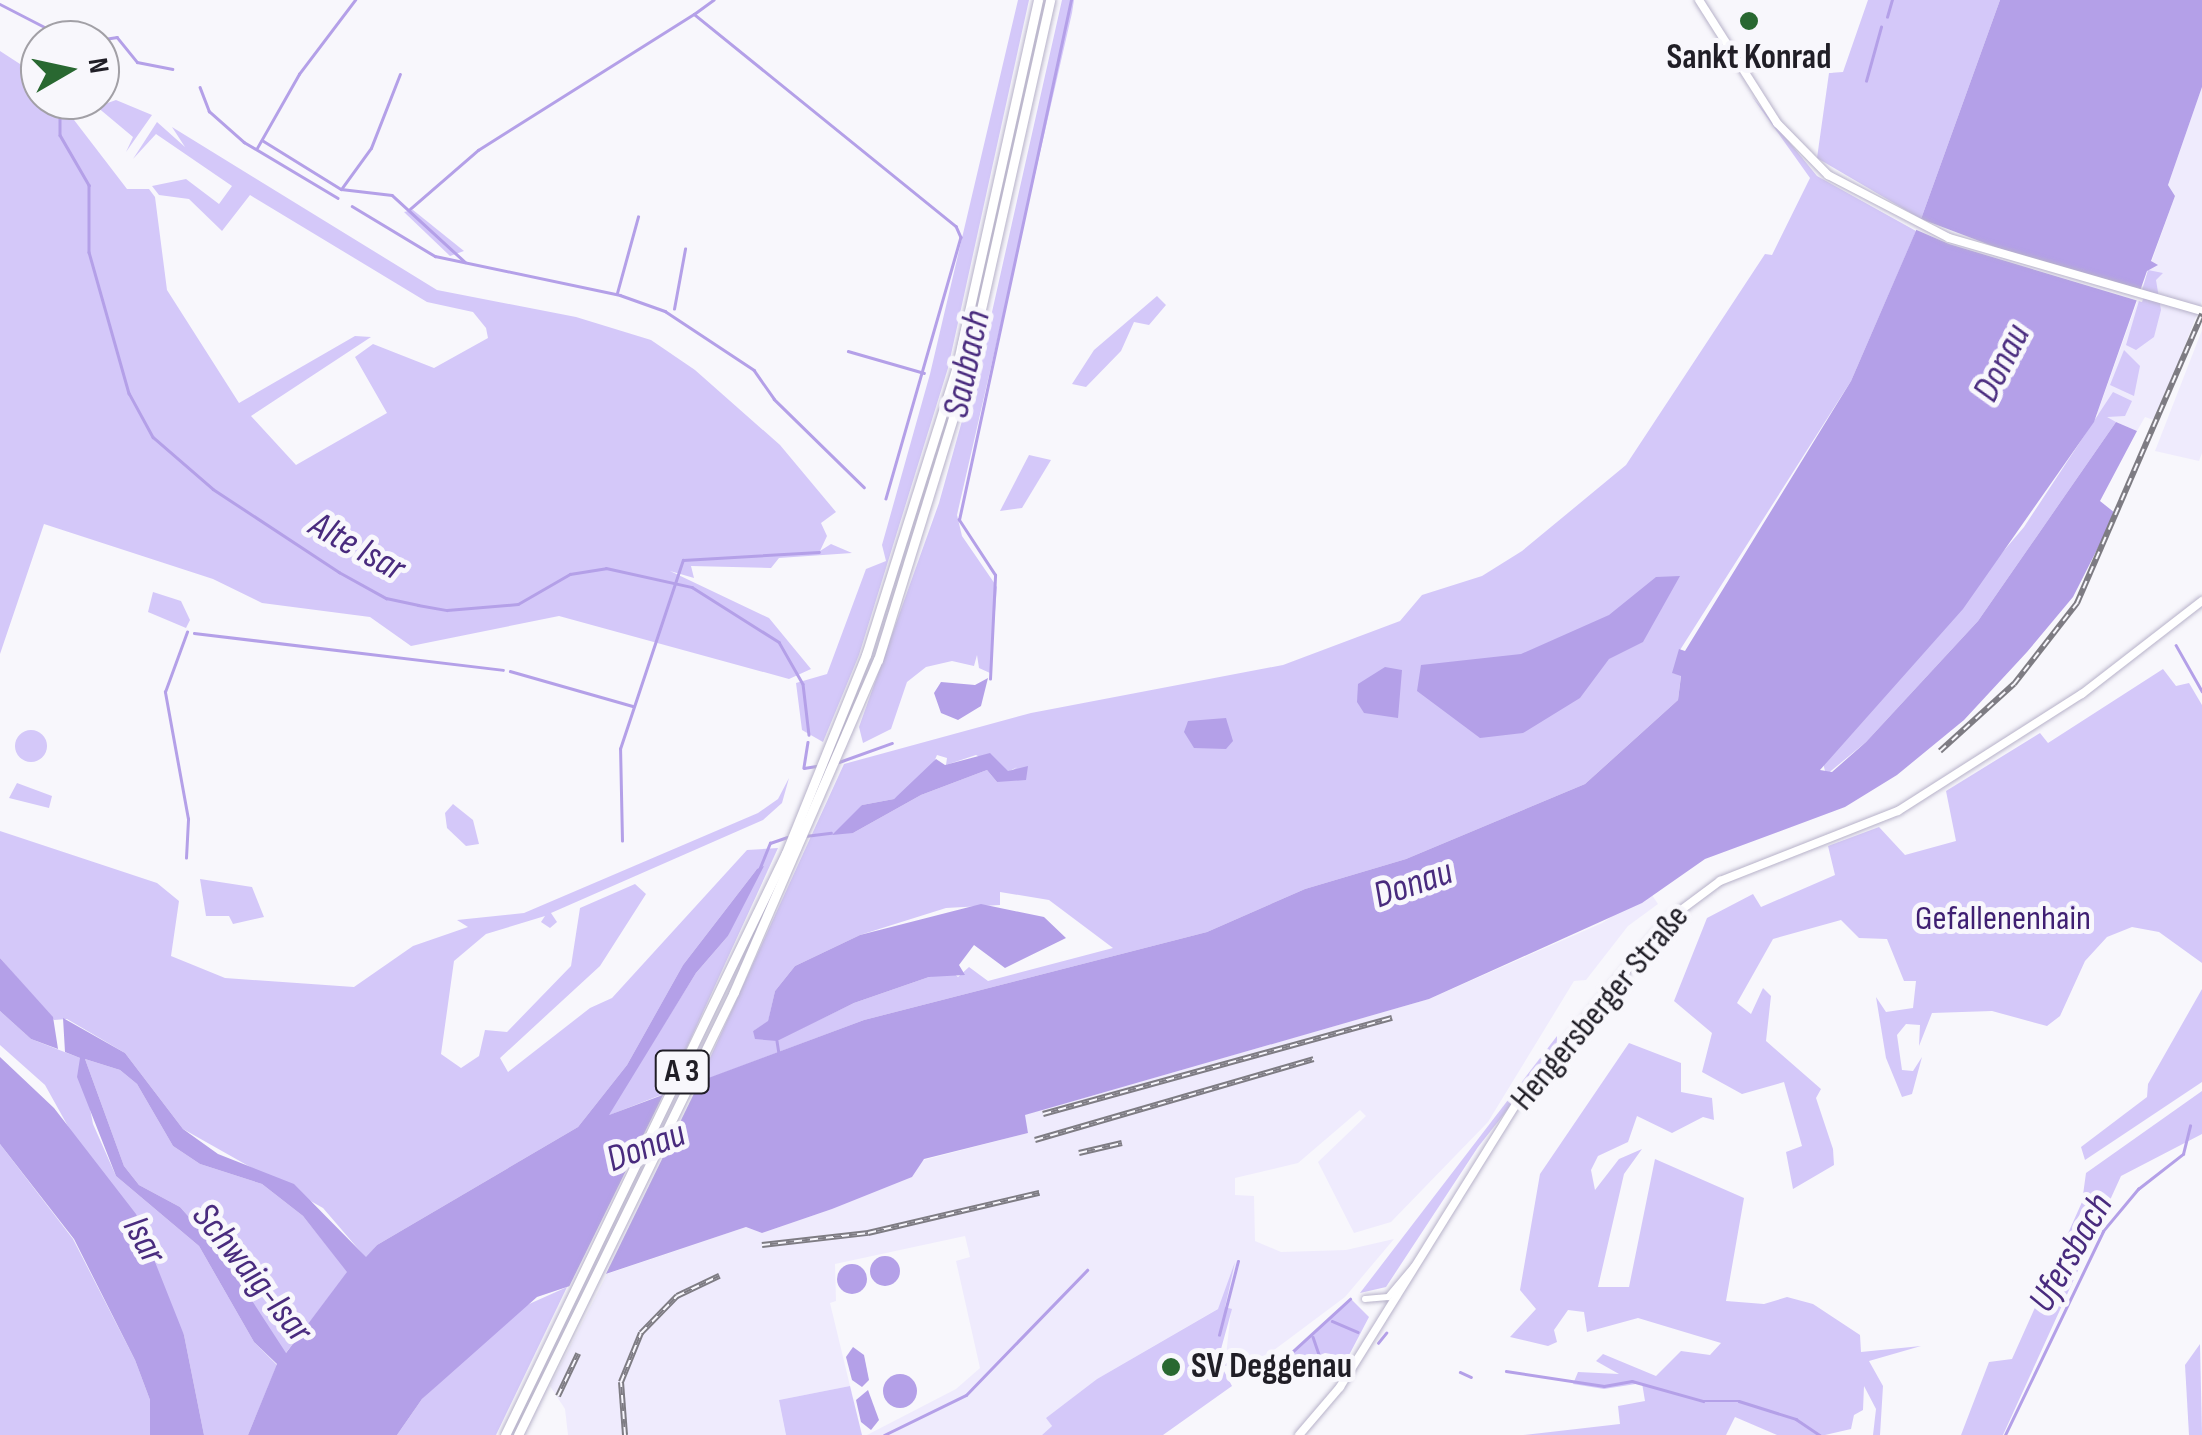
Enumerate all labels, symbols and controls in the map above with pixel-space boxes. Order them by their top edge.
marker: Sankt Konrad [1738,10,1760,32]
north arrow [20,20,120,120]
place label: Sankt Konrad [1667,37,1831,79]
text: N [81,56,116,75]
water label: Saubach [933,306,1001,422]
water label: Donau [1963,317,2041,409]
water label: Alte Isar [301,502,413,592]
water label: Donau [1367,849,1459,919]
street label: Hengersberger Straße [1502,897,1698,1119]
park label: Gefallenenhain [1915,898,2091,940]
road number: A 3 [654,1045,710,1099]
water label: Donau [600,1111,692,1183]
water label: Ufersbach [2019,1186,2123,1320]
water label: Schwaig-Isar [182,1194,322,1352]
water label: Isar [113,1208,175,1272]
place label: SV Deggenau [1191,1346,1352,1388]
marker: SV Deggenau [1160,1356,1182,1378]

